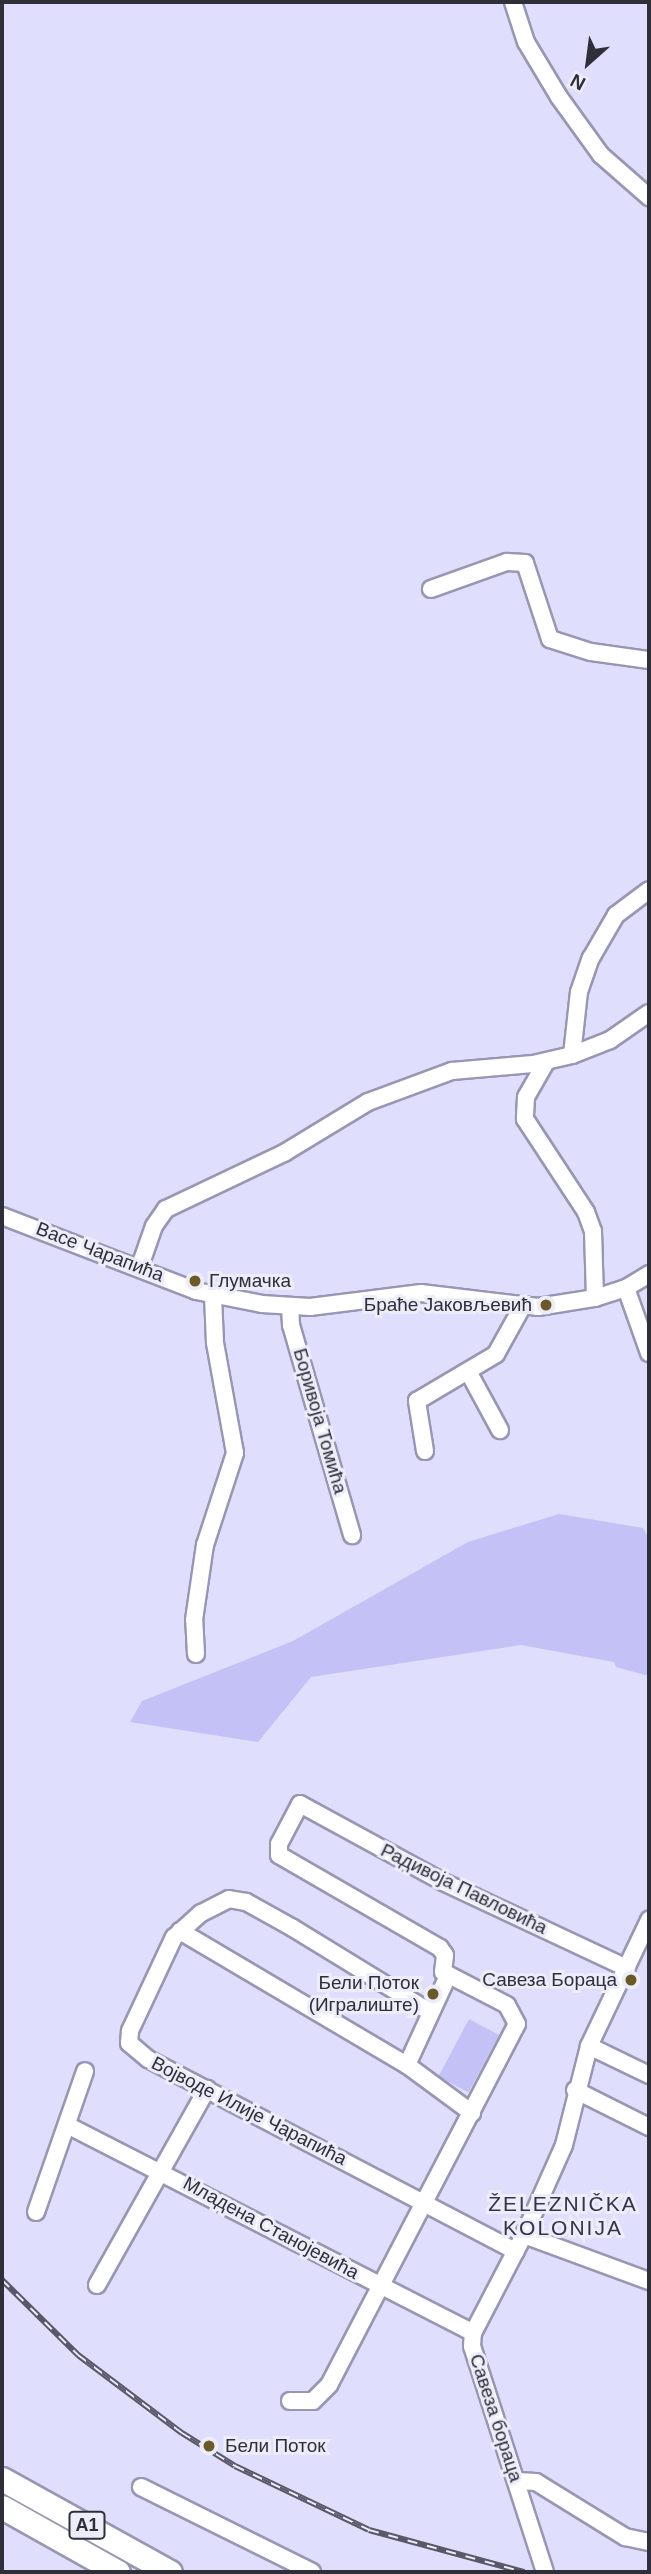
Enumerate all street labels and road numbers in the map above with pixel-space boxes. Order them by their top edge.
street label: Васе Чарапића [33,1217,167,1287]
street label: Боривоја Томића [288,1346,352,1496]
street label: Радивоја Павловића [377,1839,551,1939]
street label: Војводе Илије Чарапића [147,2052,351,2170]
street label: Младена Станојевића [179,2172,363,2284]
street label: Савеза бораца [465,2351,527,2485]
road number: A1 [68,2510,106,2540]

